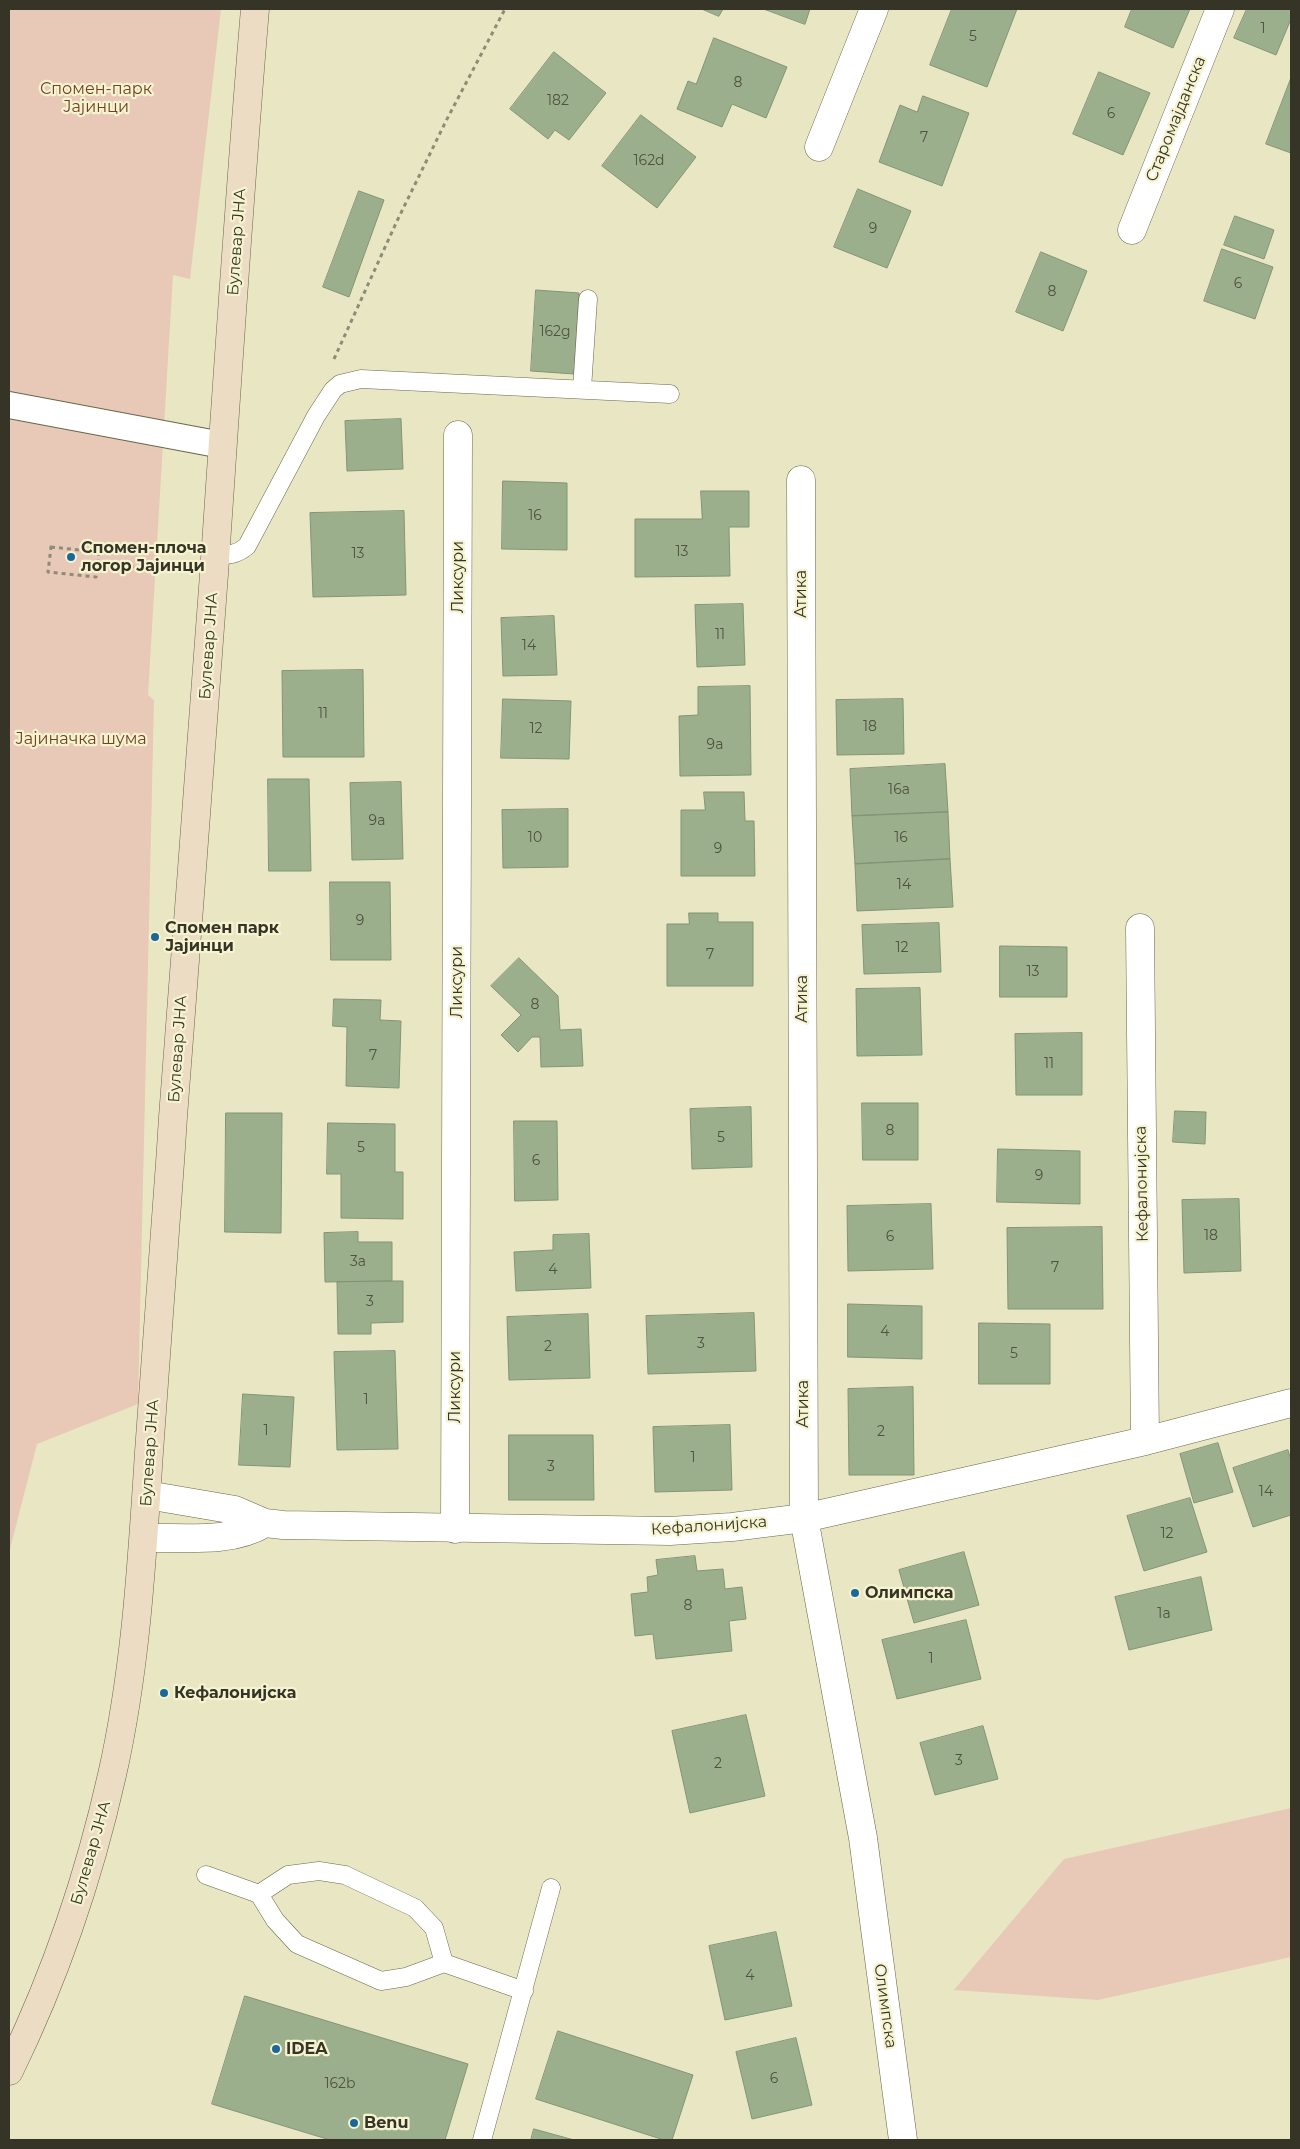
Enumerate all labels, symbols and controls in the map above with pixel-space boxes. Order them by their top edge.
house number: 1 [1260,21,1266,37]
house number: 5 [969,29,977,45]
street label: Старомајданска [1142,53,1210,185]
house number: 8 [734,75,742,91]
park label: Спомен-парк Јајинци [40,79,152,117]
house number: 182 [547,93,569,109]
house number: 6 [1107,106,1115,122]
house number: 7 [920,130,928,146]
house number: 162d [634,153,664,169]
street label: Булевар ЈНА [224,188,250,296]
house number: 9 [869,221,877,237]
house number: 6 [1234,276,1242,292]
house number: 8 [1048,284,1056,300]
house number: 162g [540,324,570,340]
house number: 16 [528,508,542,524]
place label: Спомен-плоча логор Јајинци [81,538,207,576]
street label: Ликсури [448,541,468,613]
house number: 13 [676,544,688,560]
house number: 13 [352,546,364,562]
marker: Спомен-плоча логор Јајинци [65,551,77,563]
street label: Атика [791,570,811,618]
street label: Булевар ЈНА [196,592,222,700]
house number: 11 [715,627,725,643]
house number: 14 [522,638,536,654]
house number: 11 [318,706,328,722]
house number: 18 [863,719,877,735]
house number: 12 [529,721,543,737]
park label: Јајиначка шума [15,729,147,749]
house number: 9a [707,737,723,753]
house number: 16a [888,782,910,798]
house number: 9a [369,813,385,829]
house number: 10 [528,830,542,846]
house number: 16 [894,830,908,846]
house number: 9 [714,841,722,857]
house number: 14 [897,877,911,893]
house number: 9 [356,913,364,929]
place label: Спомен парк Јајинци [165,918,279,956]
marker: Спомен парк Јајинци [149,931,161,943]
house number: 12 [895,940,909,956]
street label: Ликсури [447,946,467,1018]
house number: 7 [706,947,714,963]
house number: 13 [1027,964,1039,980]
street label: Атика [792,975,812,1023]
street label: Булевар ЈНА [165,995,191,1103]
house number: 8 [531,997,539,1013]
house number: 7 [369,1048,377,1064]
house number: 11 [1044,1056,1054,1072]
house number: 8 [886,1123,894,1139]
street label: Кефалонијска [1131,1126,1153,1242]
house number: 5 [717,1130,725,1146]
house number: 5 [357,1140,365,1156]
house number: 6 [532,1153,540,1169]
house number: 9 [1035,1168,1043,1184]
house number: 18 [1204,1228,1218,1244]
house number: 6 [886,1229,894,1245]
house number: 3a [350,1254,366,1270]
house number: 7 [1051,1260,1059,1276]
house number: 4 [548,1262,558,1278]
house number: 3 [366,1294,374,1310]
house number: 4 [880,1324,890,1340]
house number: 3 [697,1336,705,1352]
house number: 2 [544,1339,552,1355]
house number: 5 [1010,1346,1018,1362]
street label: Ликсури [445,1351,465,1423]
street label: Атика [793,1380,813,1428]
house number: 1 [363,1392,369,1408]
street label: Булевар ЈНА [137,1399,163,1507]
house number: 1 [263,1423,269,1439]
house number: 2 [877,1424,885,1440]
house number: 1 [690,1450,696,1466]
house number: 3 [547,1459,555,1475]
house number: 14 [1259,1484,1273,1500]
street label: Кефалонијска [650,1512,768,1540]
house number: 12 [1160,1526,1174,1542]
place label: Олимпска [865,1583,953,1603]
marker: Олимпска [849,1587,861,1599]
house number: 8 [684,1598,692,1614]
house number: 1a [1157,1606,1171,1622]
house number: 1 [928,1651,934,1667]
place label: Кефалонијска [174,1683,296,1703]
marker: Кефалонијска [158,1687,170,1699]
house number: 3 [955,1753,963,1769]
house number: 2 [714,1756,722,1772]
street label: Булевар ЈНА [67,1799,115,1907]
street label: Олимпска [870,1962,900,2050]
house number: 4 [745,1968,755,1984]
place label: IDEA [286,2039,327,2059]
marker: IDEA [270,2043,282,2055]
house number: 6 [770,2071,778,2087]
house number: 162b [324,2076,356,2092]
place label: Benu [364,2113,408,2133]
marker: Benu [348,2117,360,2129]

